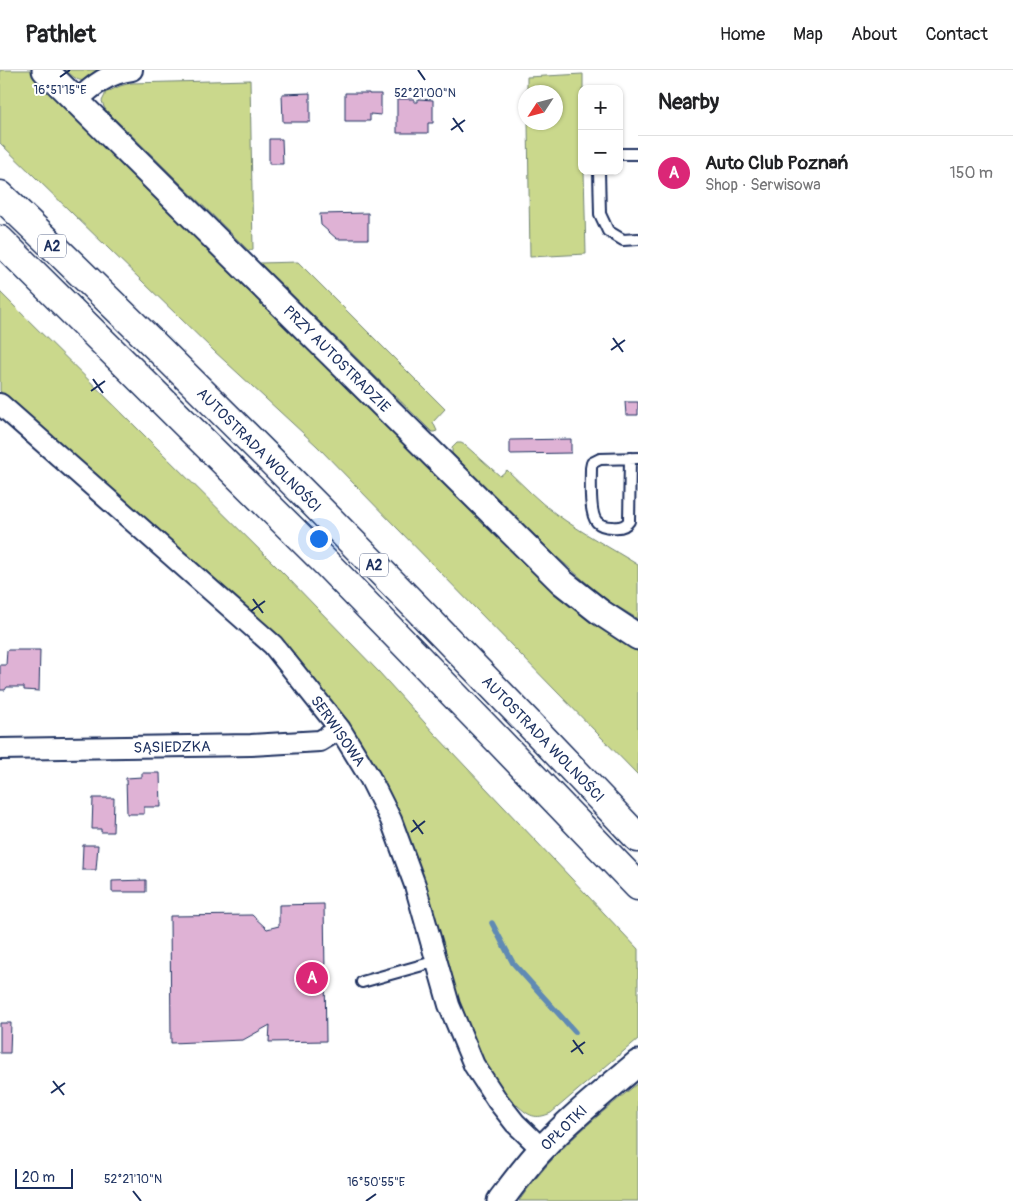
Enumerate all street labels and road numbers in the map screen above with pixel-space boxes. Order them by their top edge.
road number: A2 [38,235,66,258]
street label: PRZY AUTOSTRADZIE [279,302,394,417]
street label: AUTOSTRADA WOLNOŚCI [192,384,325,517]
road number: A2 [360,554,388,576]
street label: AUTOSTRADA WOLNOŚCI [477,672,608,806]
street label: SERWISOWA [306,692,369,771]
street label: SĄSIEDZKA [133,737,211,758]
street label: OPŁOTKI [537,1102,592,1155]

